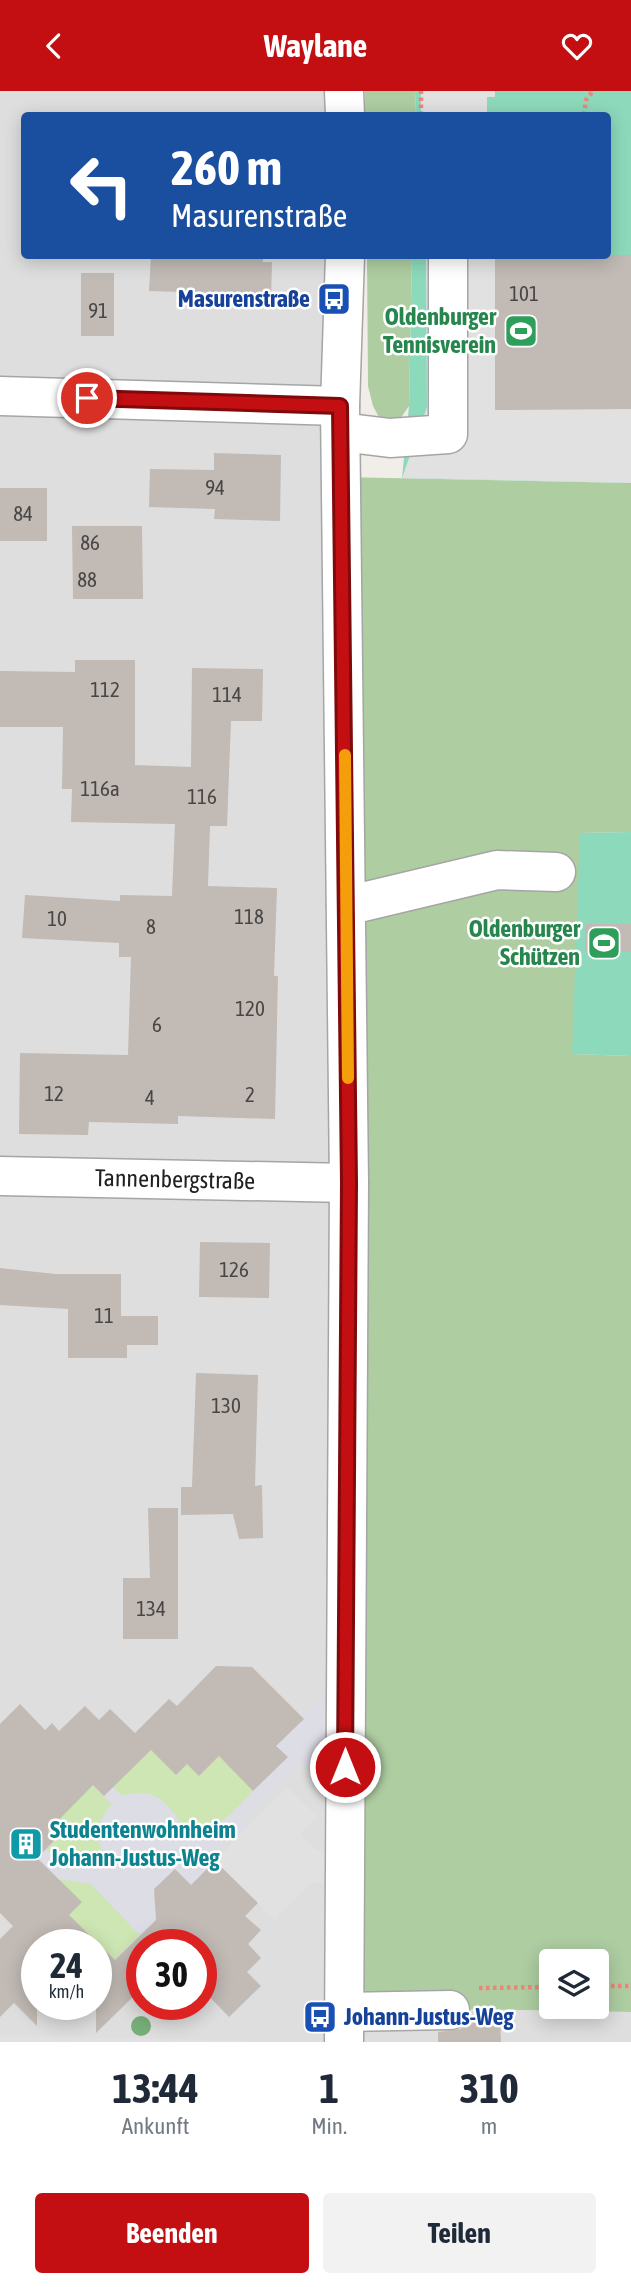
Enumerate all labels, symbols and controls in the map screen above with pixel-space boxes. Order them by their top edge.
icon: back [35,27,73,65]
text: Waylane [264,27,367,64]
icon: heart [558,27,596,65]
text: 260 m [171,139,282,195]
icon: left [56,140,147,231]
text: Masurenstraße [171,197,347,234]
bus stop icon: Masurenstraße [315,280,353,318]
house number: 101 [509,281,539,305]
place label: Masurenstraße [178,285,310,312]
house number: 91 [88,298,108,322]
place label: Oldenburger Tennisverein [383,303,497,358]
sports icon: Oldenburger Tennisverein [502,312,540,350]
pin [57,368,117,428]
icon: arrive [68,379,106,417]
house number: 94 [205,475,225,499]
house number: 84 [13,501,33,525]
house number: 86 [80,530,100,554]
house number: 88 [77,567,97,591]
house number: 112 [90,677,120,701]
house number: 114 [212,682,242,706]
house number: 116a [80,776,120,800]
house number: 116 [187,784,217,808]
house number: 118 [234,904,264,928]
house number: 10 [47,906,67,930]
house number: 8 [146,914,156,938]
place label: Oldenburger Schützen [469,915,581,970]
sports icon: Oldenburger Schützen [585,924,623,962]
house number: 120 [235,996,265,1020]
house number: 6 [152,1012,162,1036]
house number: 12 [44,1081,64,1105]
house number: 2 [245,1082,255,1106]
house number: 4 [145,1085,155,1109]
street label: Tannenbergstraße [95,1164,255,1194]
house number: 126 [219,1257,249,1281]
house number: 11 [94,1303,114,1327]
house number: 130 [211,1393,241,1417]
house number: 134 [136,1596,166,1620]
position arrow [308,1730,382,1804]
place label: Studentenwohnheim Johann-Justus-Weg [49,1816,236,1871]
building icon: Studentenwohnheim Johann-Justus-Weg [7,1825,45,1863]
speed limit sign: 30 [126,1929,217,2020]
text: 24 [50,1945,83,1985]
map controls [539,1949,609,2019]
button: layers [539,1949,609,2019]
text: km/h [49,1981,84,2002]
bus stop icon: Johann-Justus-Weg [301,1998,339,2036]
place label: Johann-Justus-Weg [343,2003,514,2030]
text: 13:44 [112,2064,199,2112]
text: 1 [319,2064,339,2112]
text: 310 [459,2064,519,2112]
text: Ankunft [122,2113,189,2139]
text: Min. [311,2113,347,2139]
text: m [481,2113,497,2139]
button: Beenden [35,2193,309,2273]
button: Teilen [323,2193,596,2273]

